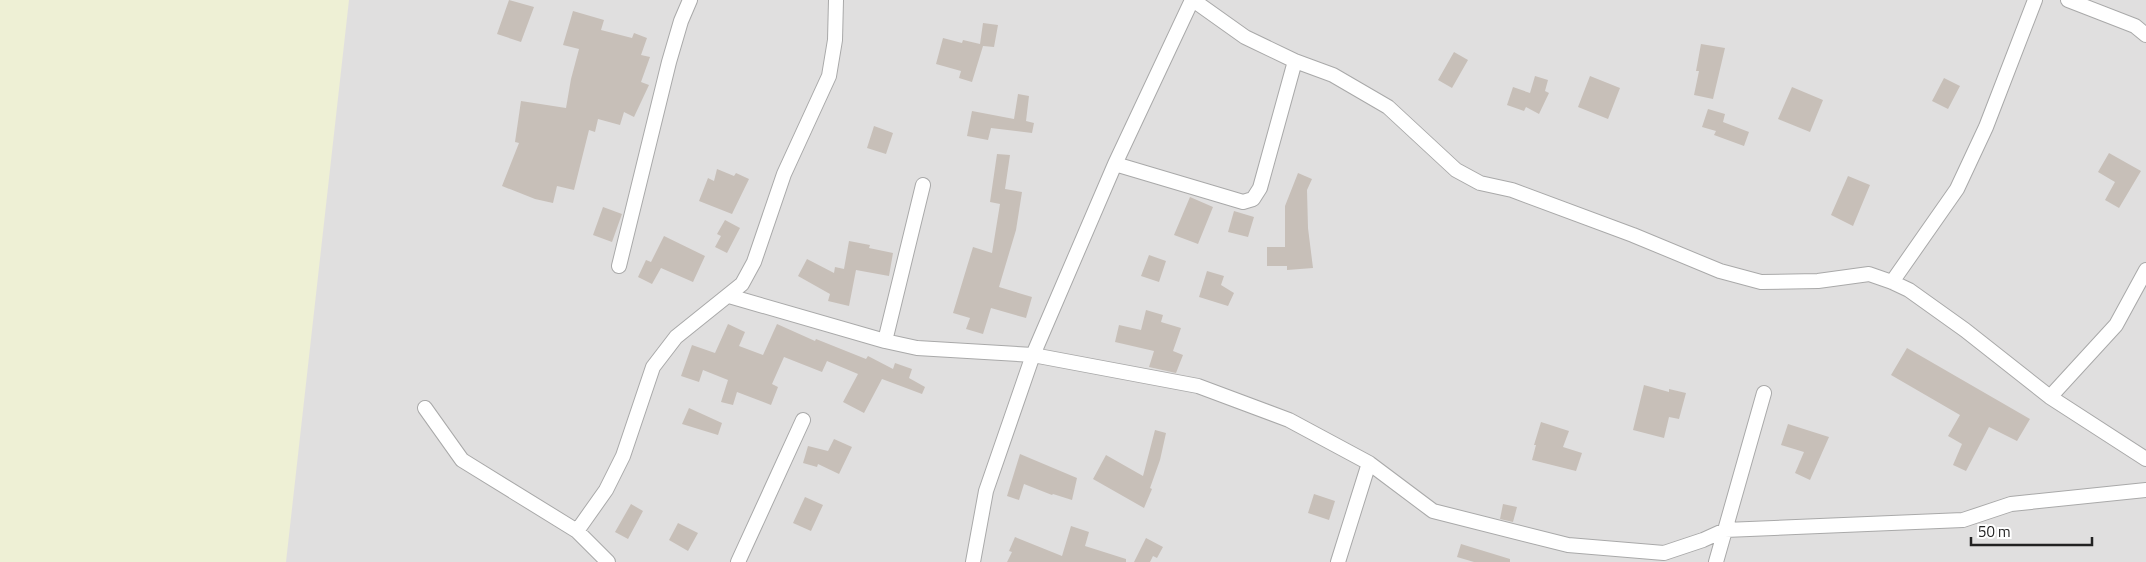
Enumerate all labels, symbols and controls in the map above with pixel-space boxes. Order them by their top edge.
scale bar [1971,514,2092,546]
text: 50 m [1978,520,2011,543]

